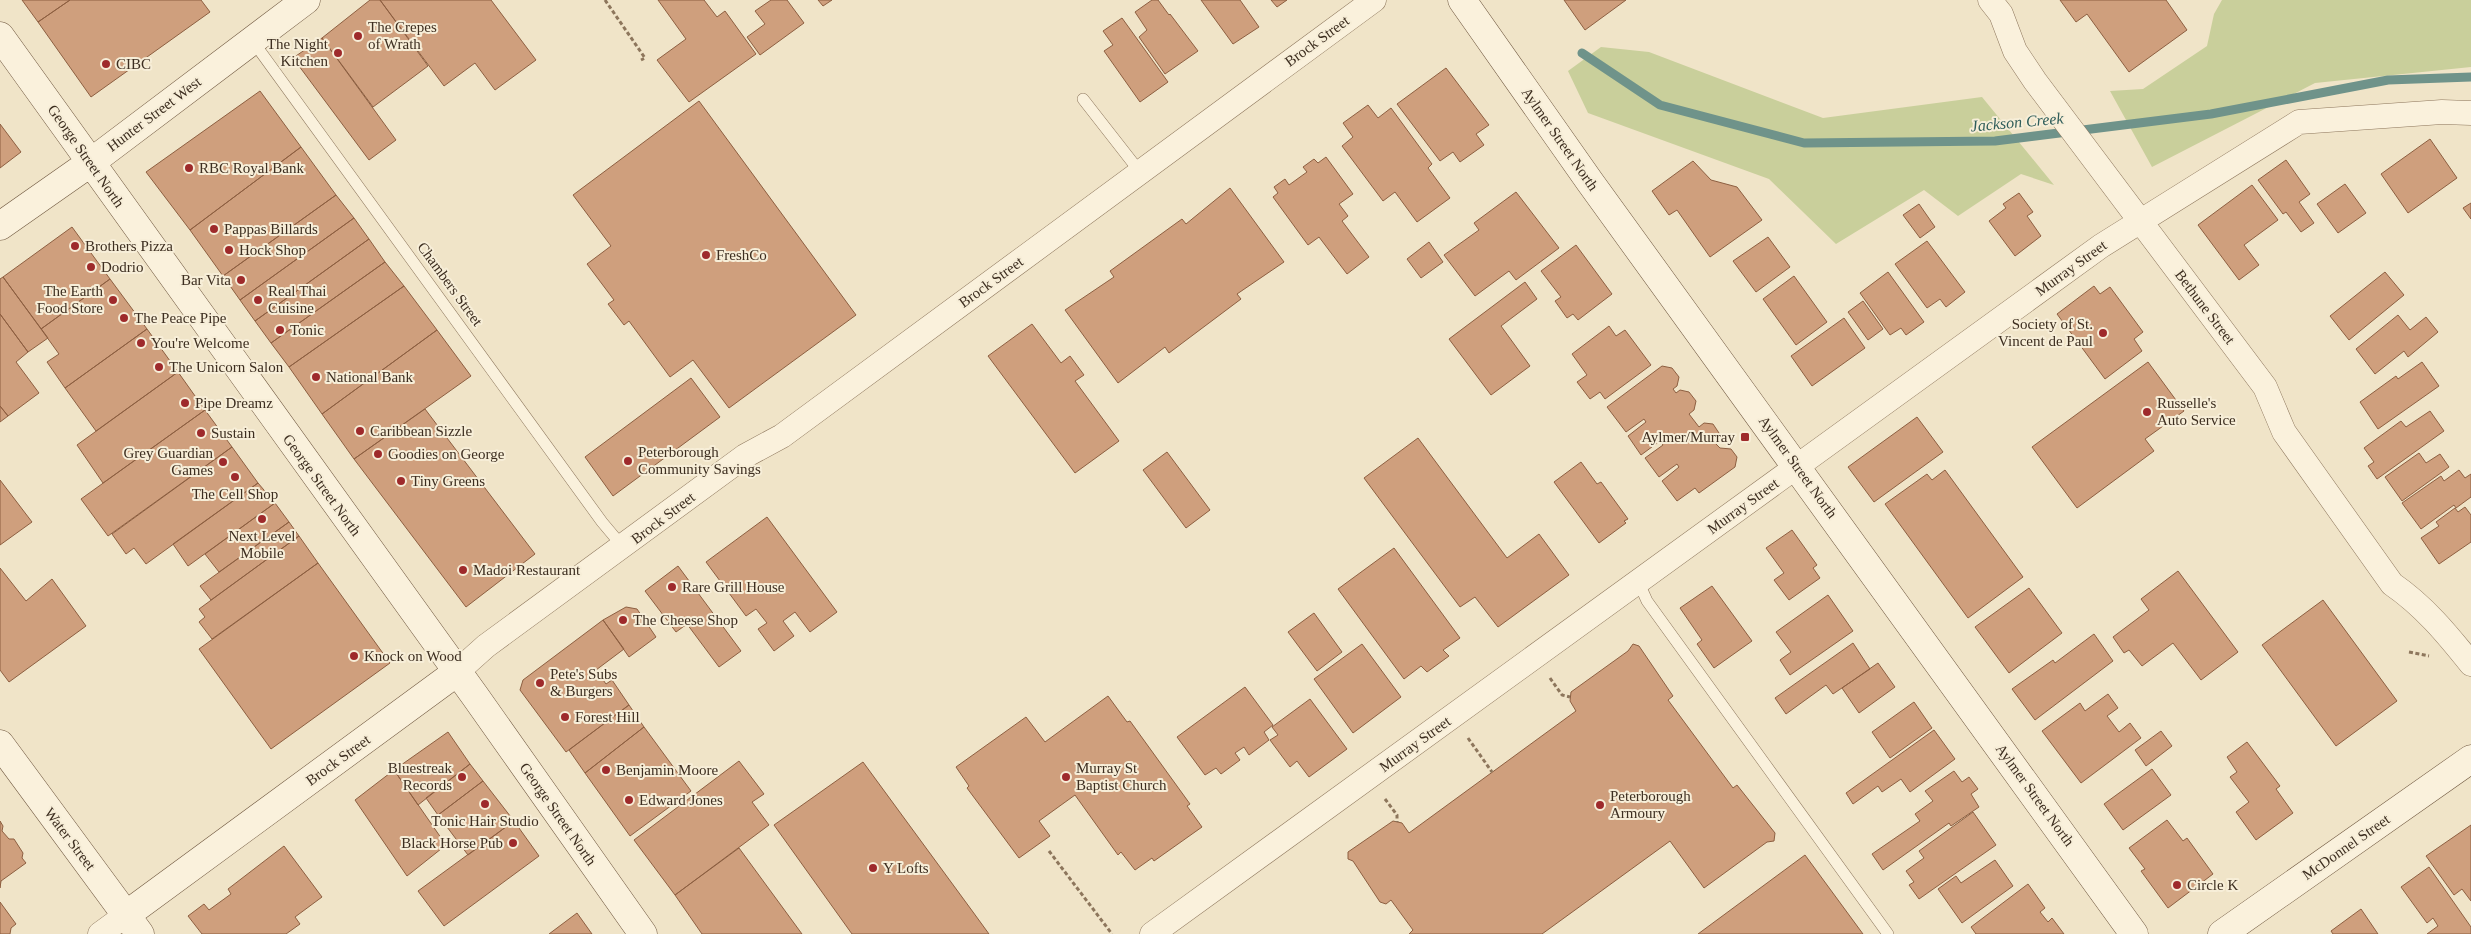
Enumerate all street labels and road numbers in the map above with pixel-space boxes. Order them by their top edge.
street label: Brock Street [1282,12,1353,70]
street label: Hunter Street West [104,73,205,155]
street label: Aylmer Street North [1518,84,1602,194]
street label: George Street North [45,102,128,211]
street label: Murray Street [2032,236,2110,299]
street label: Chambers Street [414,239,486,330]
street label: Brock Street [956,253,1027,311]
street label: Bethune Street [2172,267,2239,348]
street label: Aylmer Street North [1756,413,1841,521]
street label: George Street North [280,431,364,539]
street label: Murray Street [1704,474,1782,537]
street label: Brock Street [628,488,699,547]
street label: Murray Street [1376,712,1454,775]
street label: Brock Street [303,731,374,789]
street label: Aylmer Street North [1993,741,2078,849]
street label: George Street North [517,760,600,869]
street label: Water Street [41,805,99,874]
street label: McDonnel Street [2299,810,2393,883]

